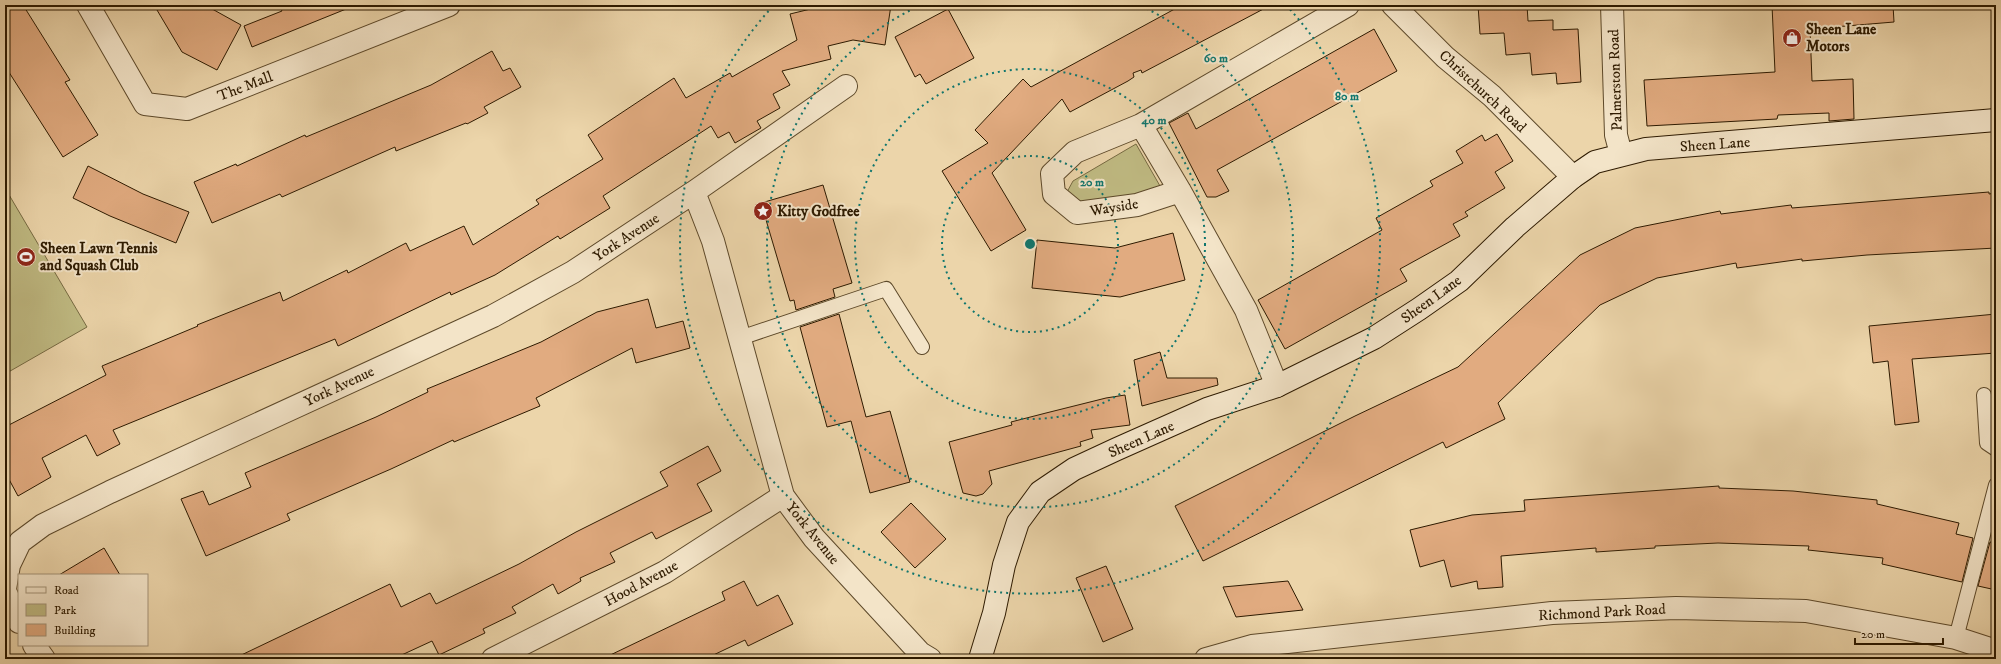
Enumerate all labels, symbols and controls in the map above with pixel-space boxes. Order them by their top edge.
place label: Sheen Lane Motors [1806,20,1877,56]
shop icon: Sheen Lane Motors [1781,27,1803,49]
street label: Palmerston Road [1604,28,1627,131]
street label: Christchurch Road [1435,46,1531,137]
text: 60 m [1204,51,1228,66]
street label: The Mall [215,67,276,106]
text: 80 m [1335,89,1359,104]
text: 40 m [1141,113,1166,128]
street label: Sheen Lane [1679,133,1751,156]
text: 20 m [1080,175,1104,190]
street label: Wayside [1087,194,1140,221]
place icon: Kitty Godfree [752,200,774,222]
place label: Kitty Godfree [777,202,860,221]
street label: York Avenue [590,209,663,266]
centre of rings [1023,237,1037,251]
place label: Sheen Lawn Tennis and Squash Club [40,239,158,276]
sports icon: Sheen Lawn Tennis and Squash Club [15,246,37,268]
street label: Sheen Lane [1397,271,1465,328]
street label: York Avenue [301,362,377,411]
street label: Sheen Lane [1105,416,1177,462]
street label: York Avenue [782,498,844,568]
street label: Hood Avenue [601,556,681,611]
legend [18,574,148,646]
text: Road [54,583,79,598]
street label: Richmond Park Road [1538,600,1667,625]
text: Park [54,603,76,618]
scale bar [1855,620,1943,646]
text: Building [54,623,95,638]
text: 20 m [1861,627,1885,642]

